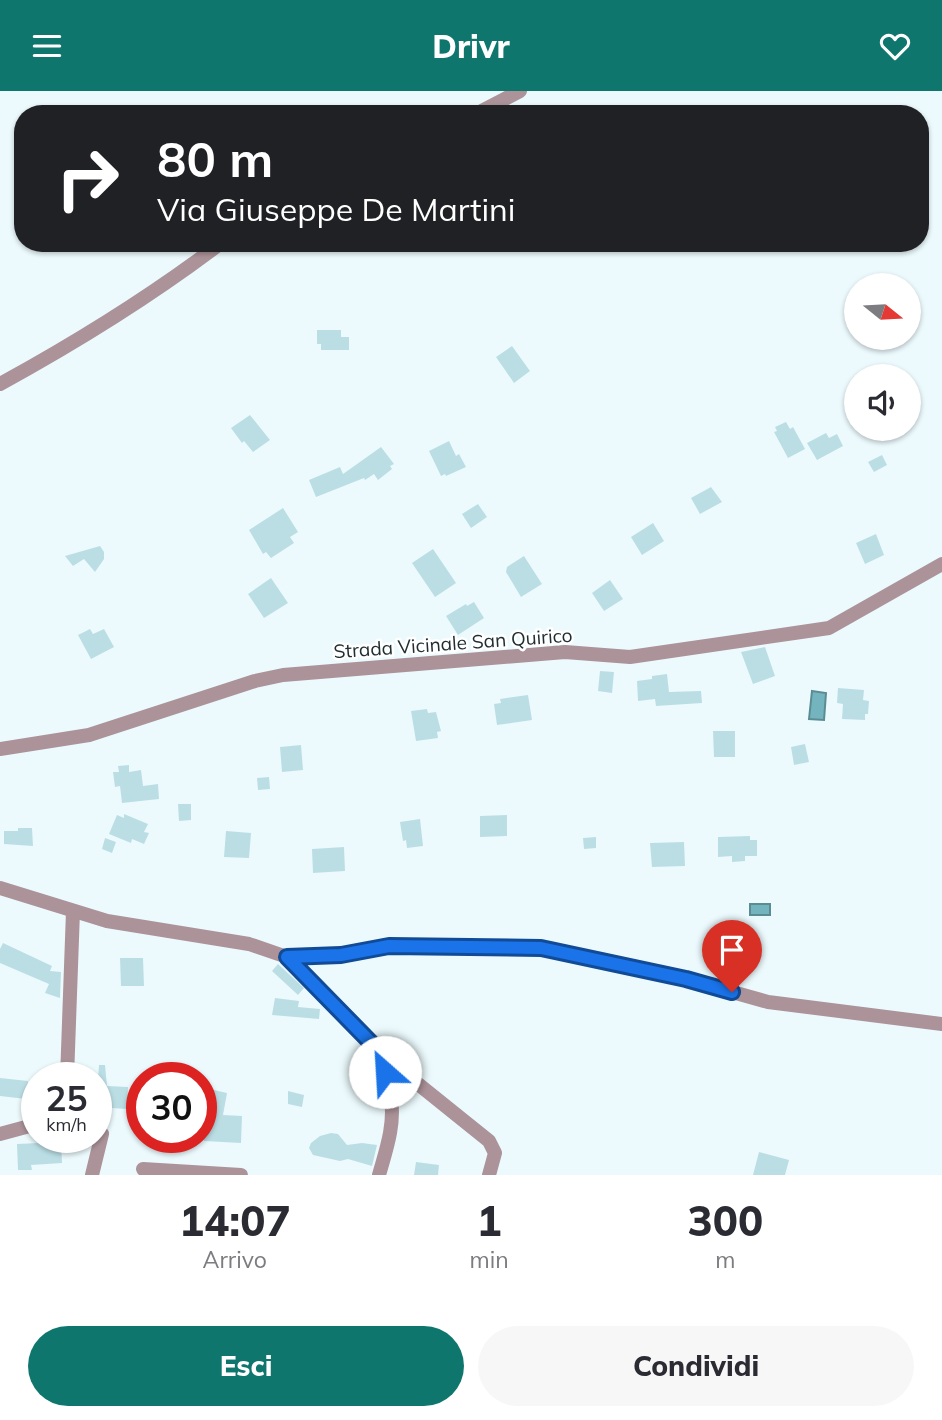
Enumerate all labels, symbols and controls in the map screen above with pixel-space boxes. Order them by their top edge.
text: Drivr [432,26,510,66]
icon: menu [28,27,66,65]
icon: heart [876,27,914,65]
text: 80 m [157,128,273,189]
icon: right [42,133,133,224]
text: Via Giuseppe De Martini [157,189,515,229]
north arrow [844,273,920,350]
map controls [844,273,921,441]
button: sound [844,364,921,441]
street label: Strada Vicinale San Quirico [333,623,573,663]
pin [702,920,762,992]
icon: arrive [713,931,751,969]
position arrow [348,1035,422,1109]
speed limit sign: 30 [126,1062,217,1153]
text: 25 [45,1076,88,1120]
text: km/h [46,1113,87,1136]
text: 14:07 [179,1194,291,1247]
text: 1 [476,1194,502,1247]
text: 300 [688,1194,763,1247]
text: Arrivo [203,1245,267,1274]
text: min [469,1245,509,1274]
text: m [715,1245,735,1274]
button: Esci [28,1326,464,1406]
button: Condividi [478,1326,914,1406]

